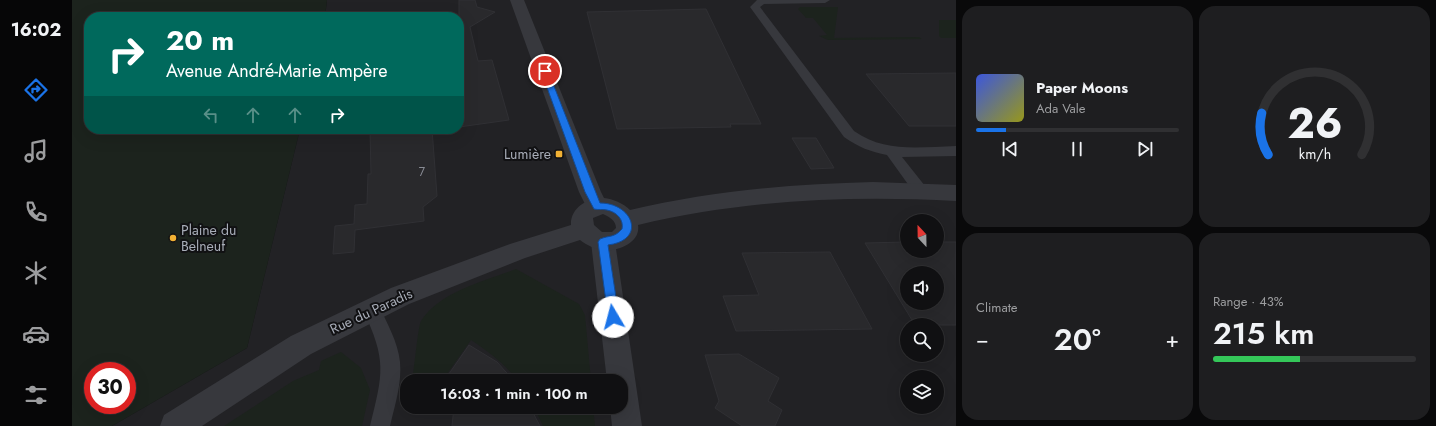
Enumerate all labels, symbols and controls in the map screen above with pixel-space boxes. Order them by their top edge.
text: 16:02 [11,17,61,43]
text: 20 m [166,20,234,61]
icon: right [100,28,152,80]
pin [528,54,562,88]
text: Avenue André-Marie Ampère [166,58,387,84]
icon: arrive [534,60,556,82]
icon: directions [22,76,50,104]
text: Paper Moons [1036,77,1128,99]
text: 26 [1287,92,1342,153]
text: Ada Vale [1036,99,1085,118]
icon: left [200,104,222,126]
icon: ahead [242,104,264,126]
icon: ahead [284,104,306,126]
icon: right [326,104,348,126]
icon: music [22,137,50,165]
icon: previous [999,138,1021,160]
icon: pause [1066,138,1088,160]
icon: next [1134,138,1156,160]
text: km/h [1298,143,1331,163]
place label: Lumière [504,144,551,164]
marker: Lumière [554,149,564,159]
house number: 7 [419,163,426,181]
icon: phone [22,198,50,226]
north arrow [900,214,944,258]
map controls [900,214,944,414]
place label: Plaine du Belneuf [181,220,236,256]
marker: Plaine du Belneuf [168,233,178,243]
icon: climate [22,259,50,287]
button: sound [900,266,944,310]
street label: Rue du Paradis [326,283,416,339]
text: Range · 43% [1213,292,1284,311]
position arrow [592,296,634,338]
text: Climate [976,298,1017,317]
text: 215 km [1213,312,1314,355]
button: search [900,318,944,362]
text: 20° [1054,318,1101,361]
icon: car [22,320,50,348]
text: − [976,323,989,355]
text: + [1165,323,1179,355]
speed limit sign: 30 [84,362,136,414]
button: layers [900,370,944,414]
icon: filters [22,381,50,409]
text: 16:03 · 1 min · 100 m [440,383,588,405]

